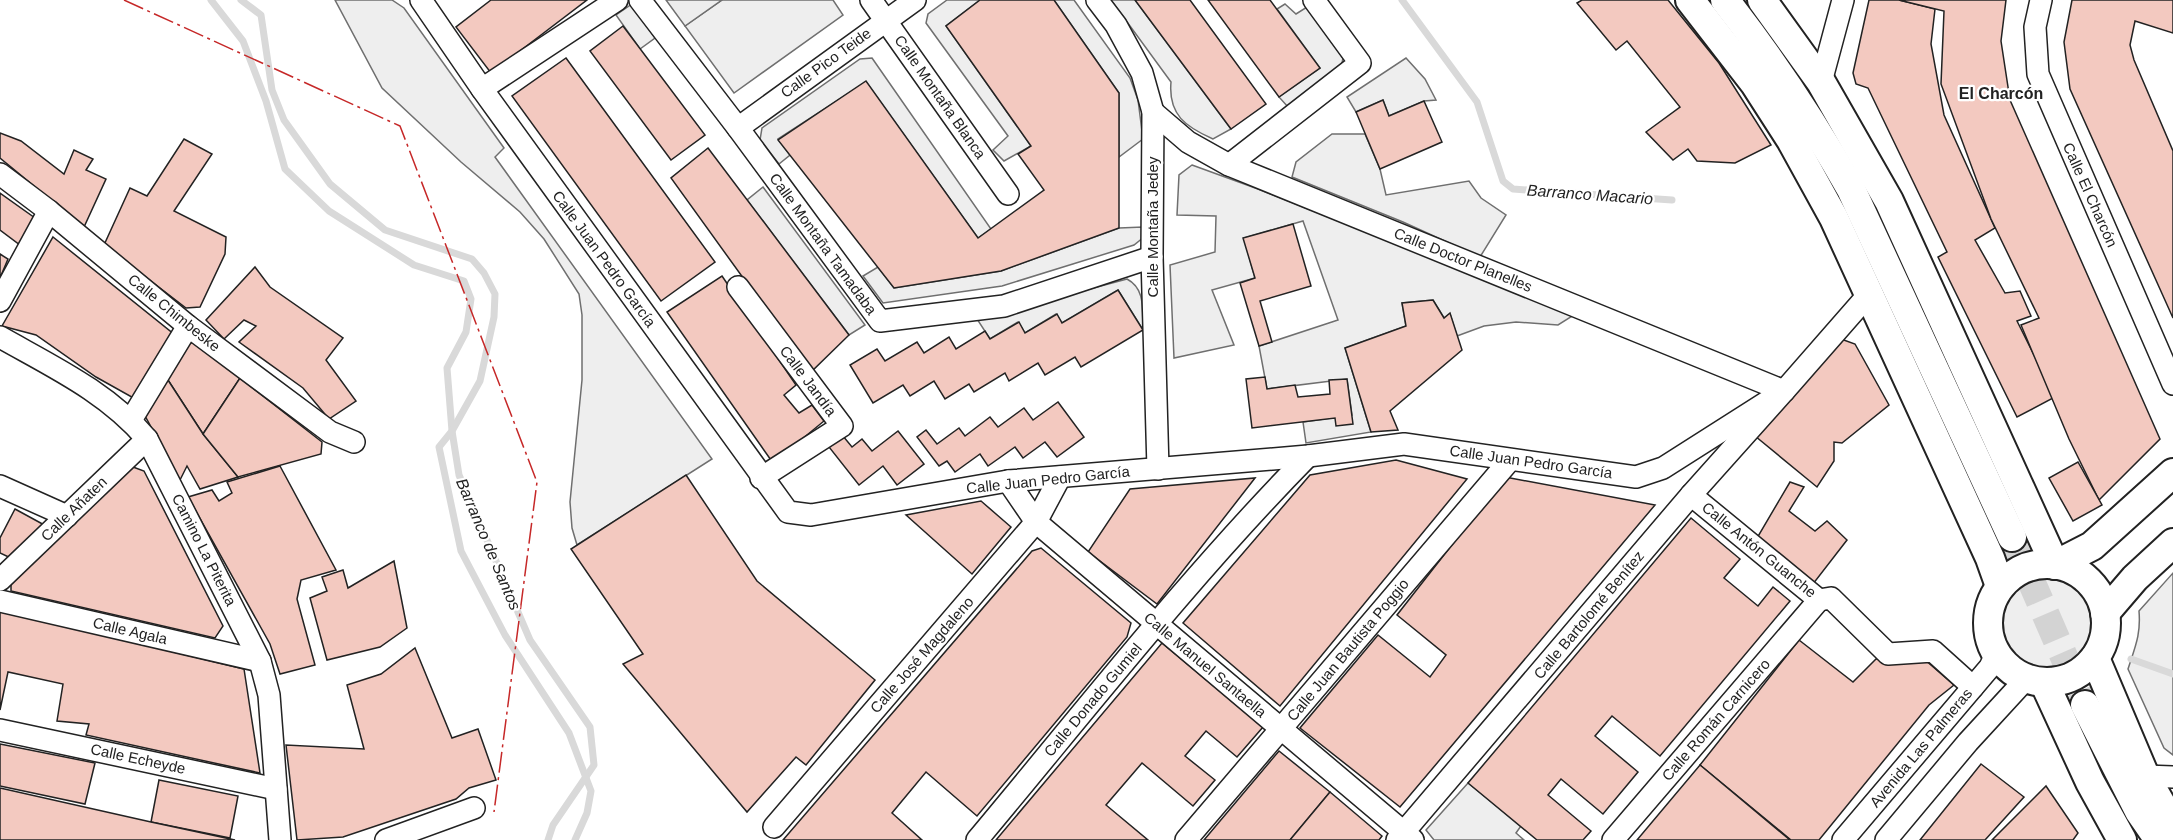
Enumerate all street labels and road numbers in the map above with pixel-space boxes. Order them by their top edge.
street label: Calle Pico Teide [777,24,874,101]
street label: Calle Montaña Blanca [891,32,990,162]
street label: Calle El Charcón [2060,140,2121,250]
street label: Calle Montaña Jedey [1144,156,1161,297]
street label: Calle Montaña Tamadaba [766,170,881,318]
street label: Calle Juan Pedro García [549,187,660,331]
street label: Calle Doctor Planelles [1392,224,1535,295]
street label: Calle Chimbeske [125,270,224,355]
street label: Calle Jandía [777,342,841,420]
street label: Calle Juan Pedro García [1449,442,1614,481]
street label: Calle Juan Pedro García [965,462,1131,497]
street label: Calle Añaten [37,473,110,544]
street label: Camino La Piterita [169,491,240,609]
street label: Calle Antón Guanche [1699,498,1820,601]
street label: Calle Bartolomé Benítez [1530,547,1647,682]
street label: Calle Juan Bautista Poggio [1283,575,1412,724]
street label: Calle José Magdaleno [867,593,977,716]
street label: Calle Manuel Santaella [1141,609,1270,721]
street label: Calle Agala [91,614,170,647]
street label: Calle Donado Gumiel [1040,640,1145,760]
street label: Calle Román Carnicero [1658,655,1773,784]
street label: Avenida Las Palmeras [1866,685,1975,811]
street label: Calle Echeyde [89,740,187,777]

